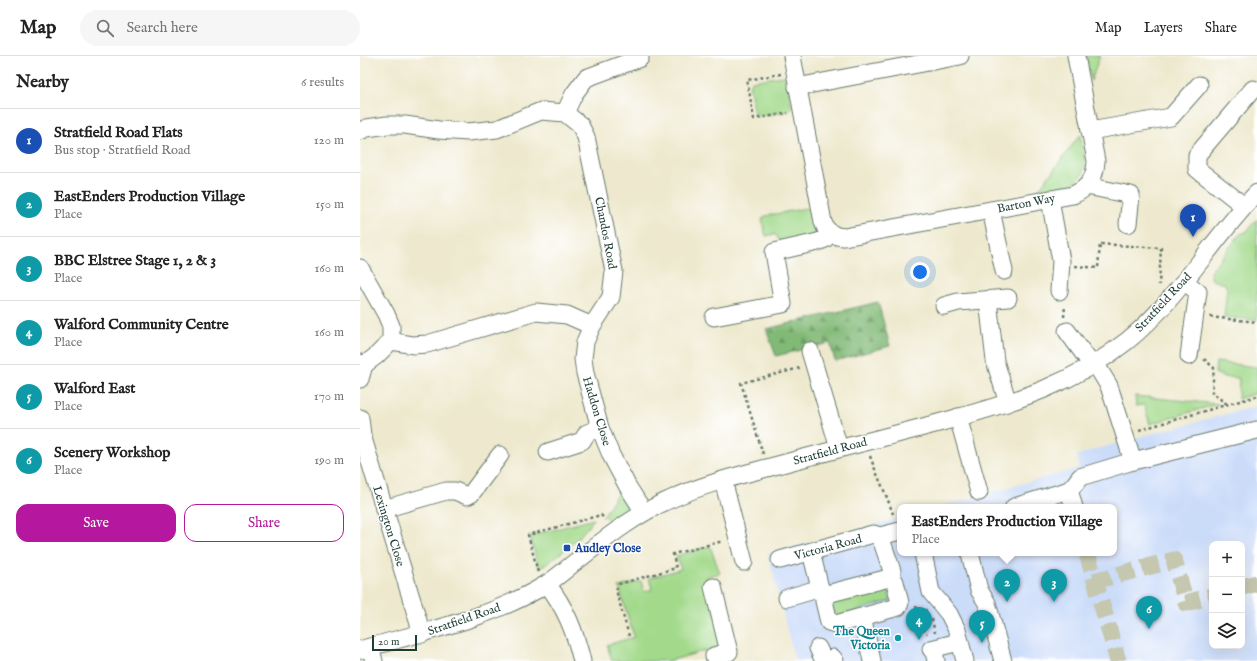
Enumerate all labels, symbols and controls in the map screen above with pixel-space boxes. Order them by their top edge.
search box [80,10,360,46]
text: Map [20,16,56,40]
icon: search [94,17,116,39]
text: Search here [126,18,198,37]
text: Map [1095,19,1122,37]
text: Layers [1144,19,1183,37]
text: Share [1205,19,1237,37]
text: Nearby [16,72,69,93]
text: 6 results [301,74,344,91]
text: Stratfield Road Flats [54,123,183,142]
text: 1 [27,132,31,149]
text: 120 m [314,132,344,149]
text: Bus stop · Stratfield Road [54,142,191,159]
text: EastEnders Production Village [54,187,245,206]
street label: Barton Way [996,191,1056,216]
text: 2 [26,196,32,213]
text: 150 m [315,196,344,213]
street label: Chandos Road [591,196,620,271]
pin: 1 [1180,204,1206,237]
text: Place [54,206,82,223]
text: BBC Elstree Stage 1, 2 & 3 [54,251,216,270]
text: 3 [27,260,31,277]
text: 160 m [314,260,344,277]
your location [910,262,930,282]
street label: Stratfield Road [1132,269,1195,335]
text: Place [54,270,82,287]
text: Walford Community Centre [54,315,229,334]
text: 4 [26,324,32,341]
text: 160 m [314,324,344,341]
text: Place [54,334,82,351]
street label: Haddon Close [579,375,614,448]
text: Walford East [54,379,135,398]
text: 5 [27,388,31,405]
text: 170 m [314,388,344,405]
text: Place [54,398,82,415]
street label: Stratfield Road [792,434,869,469]
text: Scenery Workshop [54,443,171,462]
text: 6 [26,452,32,469]
text: 190 m [314,452,344,469]
text: Place [54,462,82,479]
street label: Lexington Close [369,484,408,569]
button: Save [16,504,176,542]
button: Share [184,504,344,542]
popup [897,504,1117,556]
text: EastEnders Production Village [911,512,1103,531]
street label: Victoria Road [792,531,864,564]
text: Place [911,531,940,548]
place label: Audley Close [574,541,641,557]
map controls [1209,541,1245,649]
button: + [1209,541,1245,577]
marker: Audley Close [562,543,572,553]
pin: 2 [994,569,1020,602]
pin: 3 [1041,569,1067,602]
button: − [1209,577,1245,613]
pin: 6 [1136,596,1162,629]
street label: Stratfield Road [426,600,503,639]
pin: 4 [906,607,932,640]
pin: 5 [969,610,995,643]
button: layers [1209,613,1245,649]
place label: The Queen Victoria [832,624,891,653]
scale bar [372,633,417,652]
marker: The Queen Victoria [893,633,903,643]
text: 20 m [378,635,399,649]

